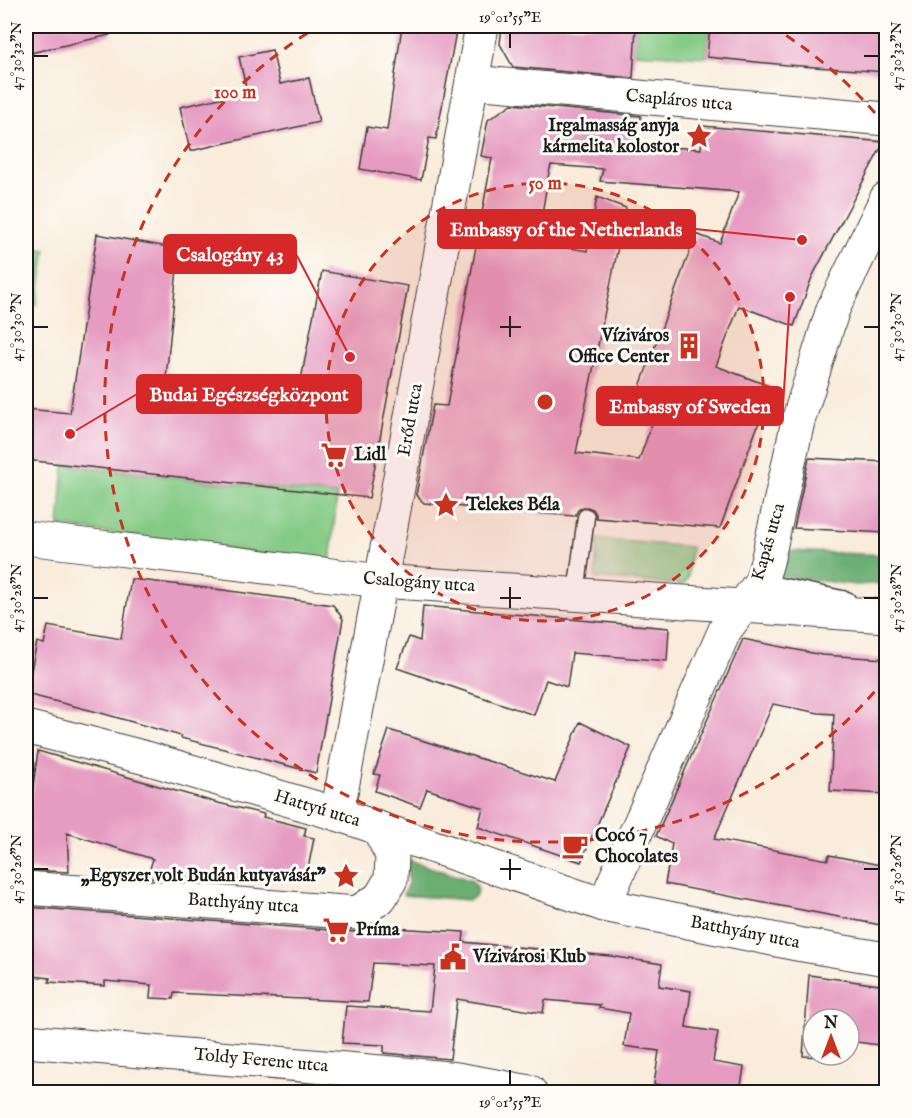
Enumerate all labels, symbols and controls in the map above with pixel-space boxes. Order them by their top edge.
text: 19°01'55"E [479,8,541,27]
text: 47°30'32"N [7,22,26,90]
text: 47°30'32"N [887,22,906,90]
text: 100 m [214,82,256,105]
street label: Csapláros utca [625,85,733,117]
place label: Irgalmasság anyja kármelita kolostor [542,115,680,159]
place icon: Irgalmasság anyja kármelita kolostor [684,121,714,151]
text: 50 m [528,173,562,196]
callout: Embassy of the Netherlands [438,210,695,248]
text: Embassy of the Netherlands [450,218,682,243]
callout: Csalogány 43 [164,235,296,273]
text: Csalogány 43 [176,243,284,268]
text: 47°30'30"N [7,292,26,362]
text: 47°30'30"N [887,292,906,362]
place label: Víziváros Office Center [568,325,670,369]
building icon: Víziváros Office Center [674,331,704,361]
callout: Budai Egészségközpont [137,375,361,413]
street label: Erőd utca [393,382,429,458]
text: Budai Egészségközpont [149,383,349,408]
callout: Embassy of Sweden [597,387,783,425]
centre of rings [535,392,555,412]
text: Embassy of Sweden [609,395,771,420]
supermarket icon: Lidl [319,440,349,470]
place label: Lidl [354,444,387,467]
place icon: Telekes Béla [431,490,461,520]
place label: Telekes Béla [465,494,561,517]
street label: Kapás utca [747,500,791,583]
text: 47°30'28"N [7,563,26,633]
text: 47°30'28"N [887,563,906,633]
street label: Csalogány utca [362,568,476,598]
street label: Hattyú utca [271,785,363,833]
place label: Cocó 7 Chocolates [595,825,679,869]
cafe icon: Cocó 7 Chocolates [560,831,590,861]
text: 47°30'26"N [7,834,26,904]
text: 47°30'26"N [887,834,906,904]
place icon: „Egyszer volt Budán kutyavásár” [331,861,361,891]
place label: „Egyszer volt Budán kutyavásár” [81,865,326,888]
street label: Batthyány utca [187,889,299,919]
street label: Batthyány utca [688,911,802,955]
supermarket icon: Príma [321,915,351,945]
place label: Príma [356,919,401,942]
public building icon: Vízivárosi Klub [438,942,468,972]
place label: Vízivárosi Klub [472,946,586,969]
north arrow [801,1007,861,1067]
text: N [823,1014,838,1034]
street label: Toldy Ferenc utca [193,1044,329,1078]
text: 19°01'55"E [479,1093,541,1112]

